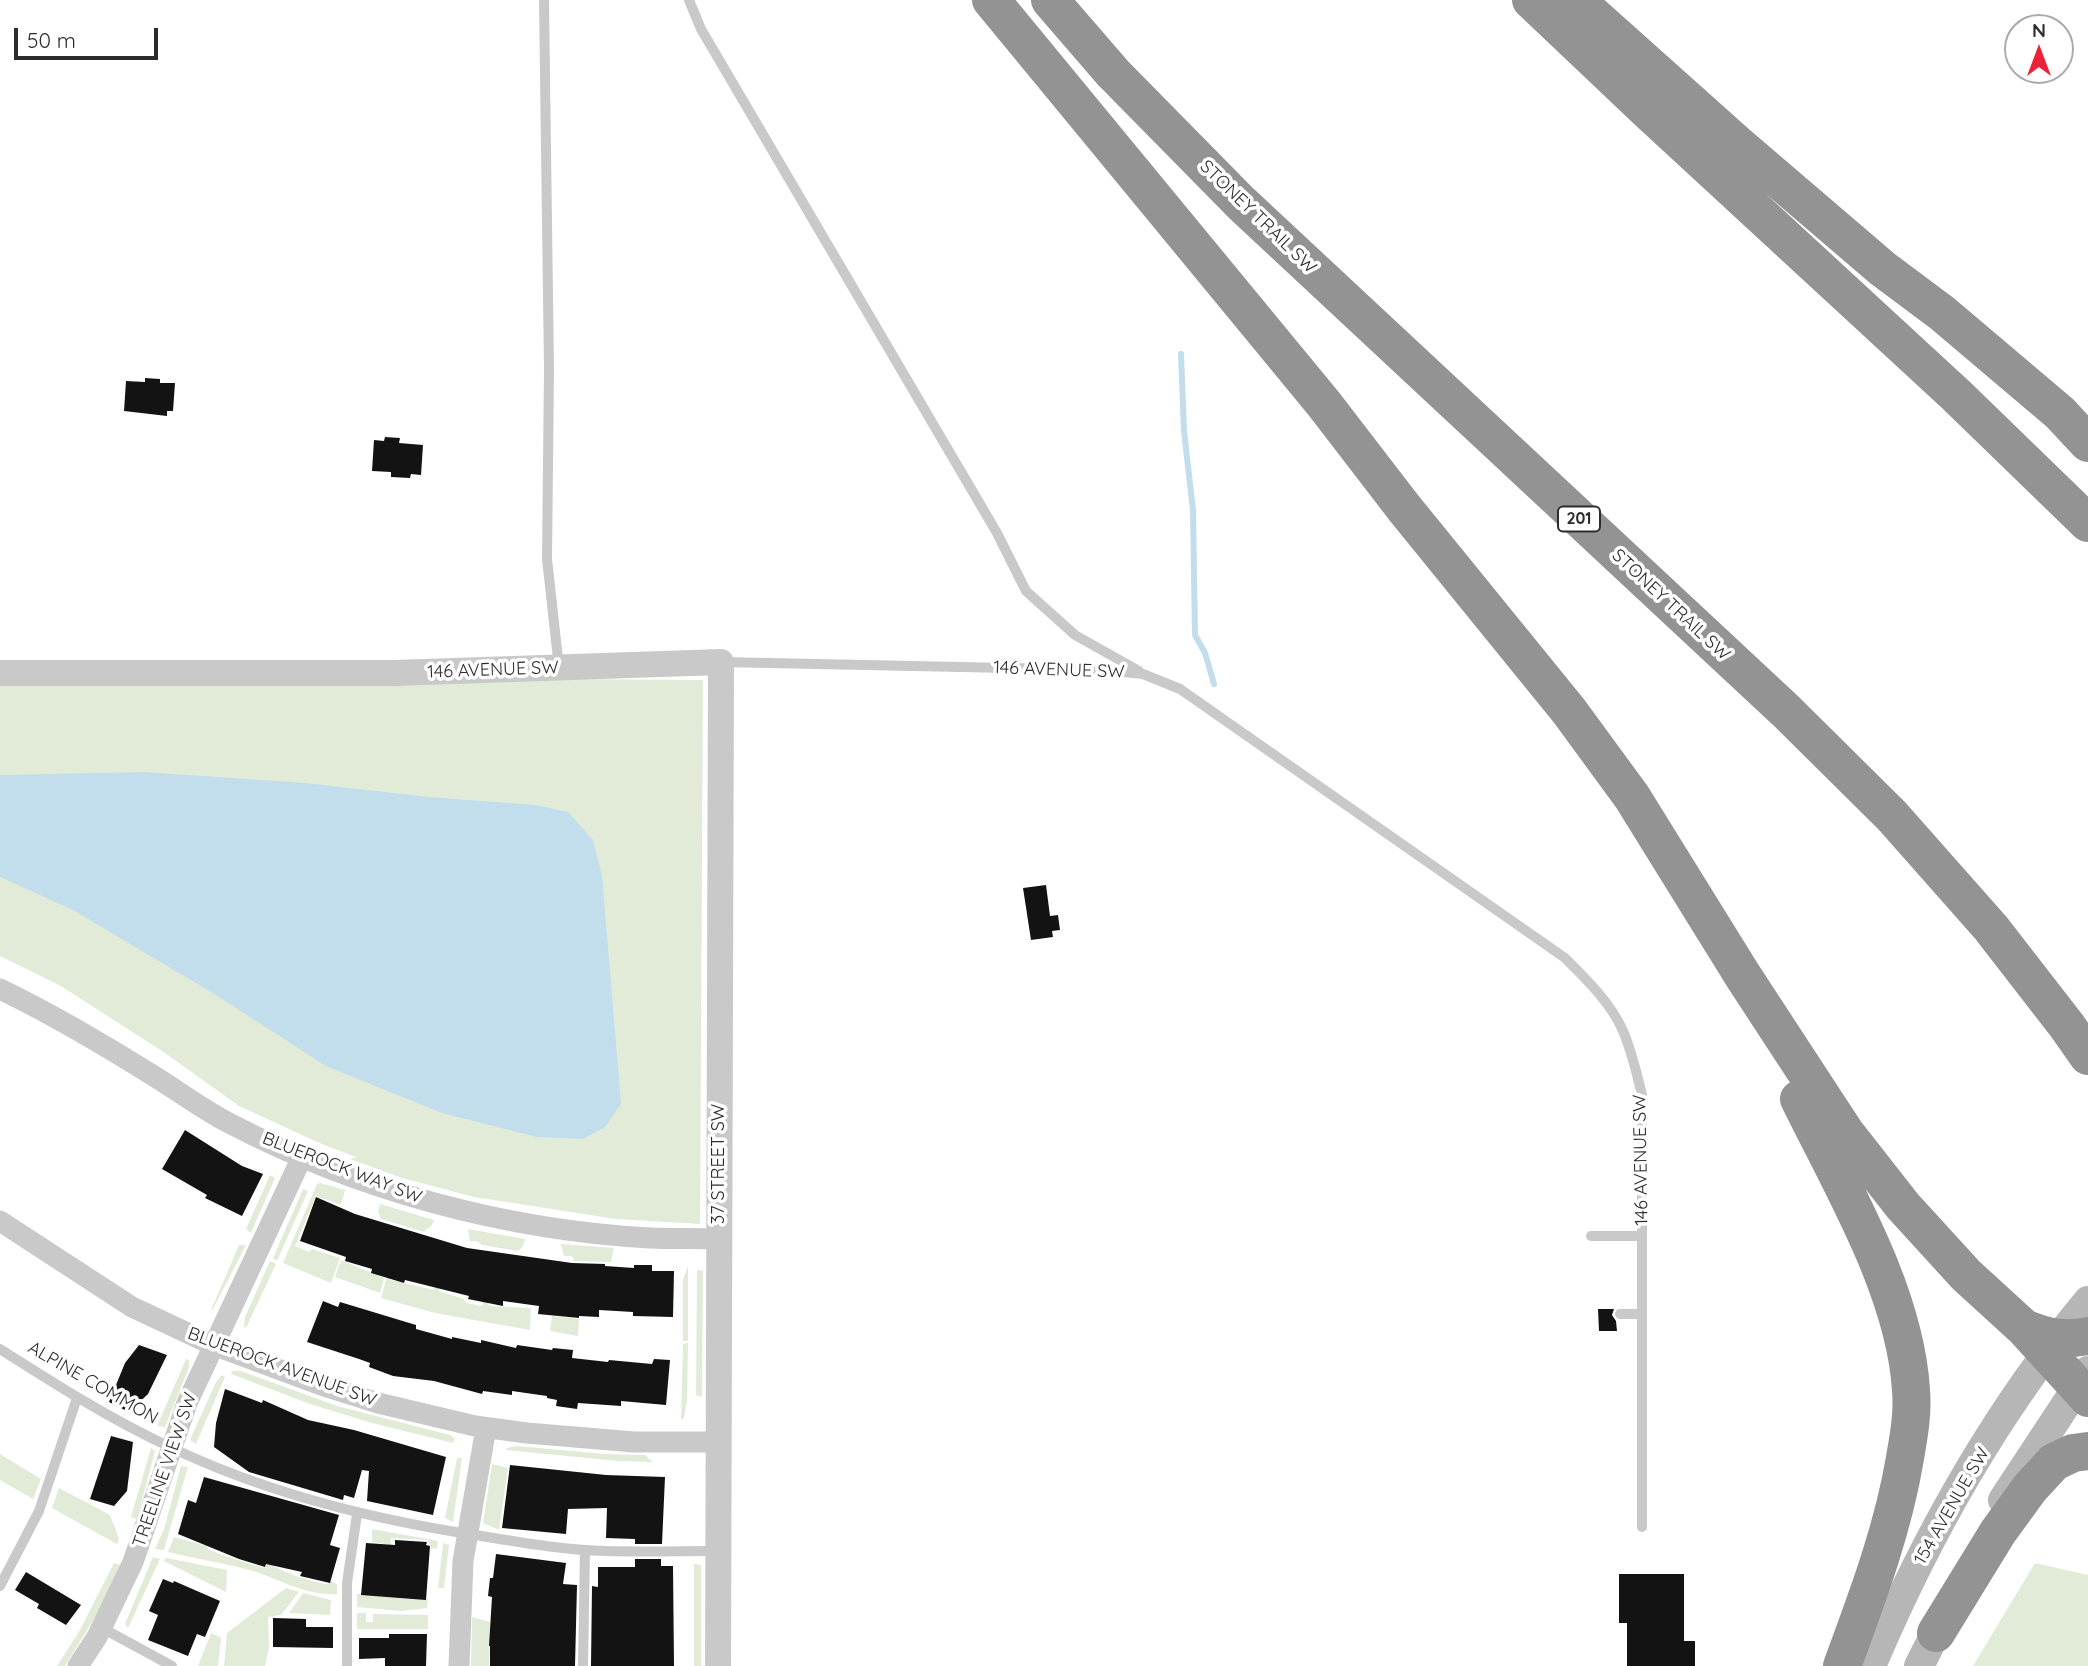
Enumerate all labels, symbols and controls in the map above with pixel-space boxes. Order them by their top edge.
scale bar [18,14,161,58]
north arrow [2004,14,2074,84]
text: N [2032,18,2046,42]
text: 50 m [27,27,76,53]
street label: STONEY TRAIL SW [1195,156,1321,278]
road number: 201 [1558,506,1600,532]
street label: STONEY TRAIL SW [1607,545,1735,665]
street label: 146 AVENUE SW [427,657,559,683]
street label: 146 AVENUE SW [993,657,1125,683]
street label: 146 AVENUE SW [1629,1094,1653,1226]
street label: 37 STREET SW [708,1104,730,1224]
street label: BLUEROCK WAY SW [259,1128,425,1208]
street label: BLUEROCK AVENUE SW [185,1323,379,1411]
street label: ALPINE COMMON [24,1337,162,1429]
street label: TREELINE VIEW SW [128,1390,202,1550]
street label: 154 AVENUE SW [1910,1444,1994,1568]

